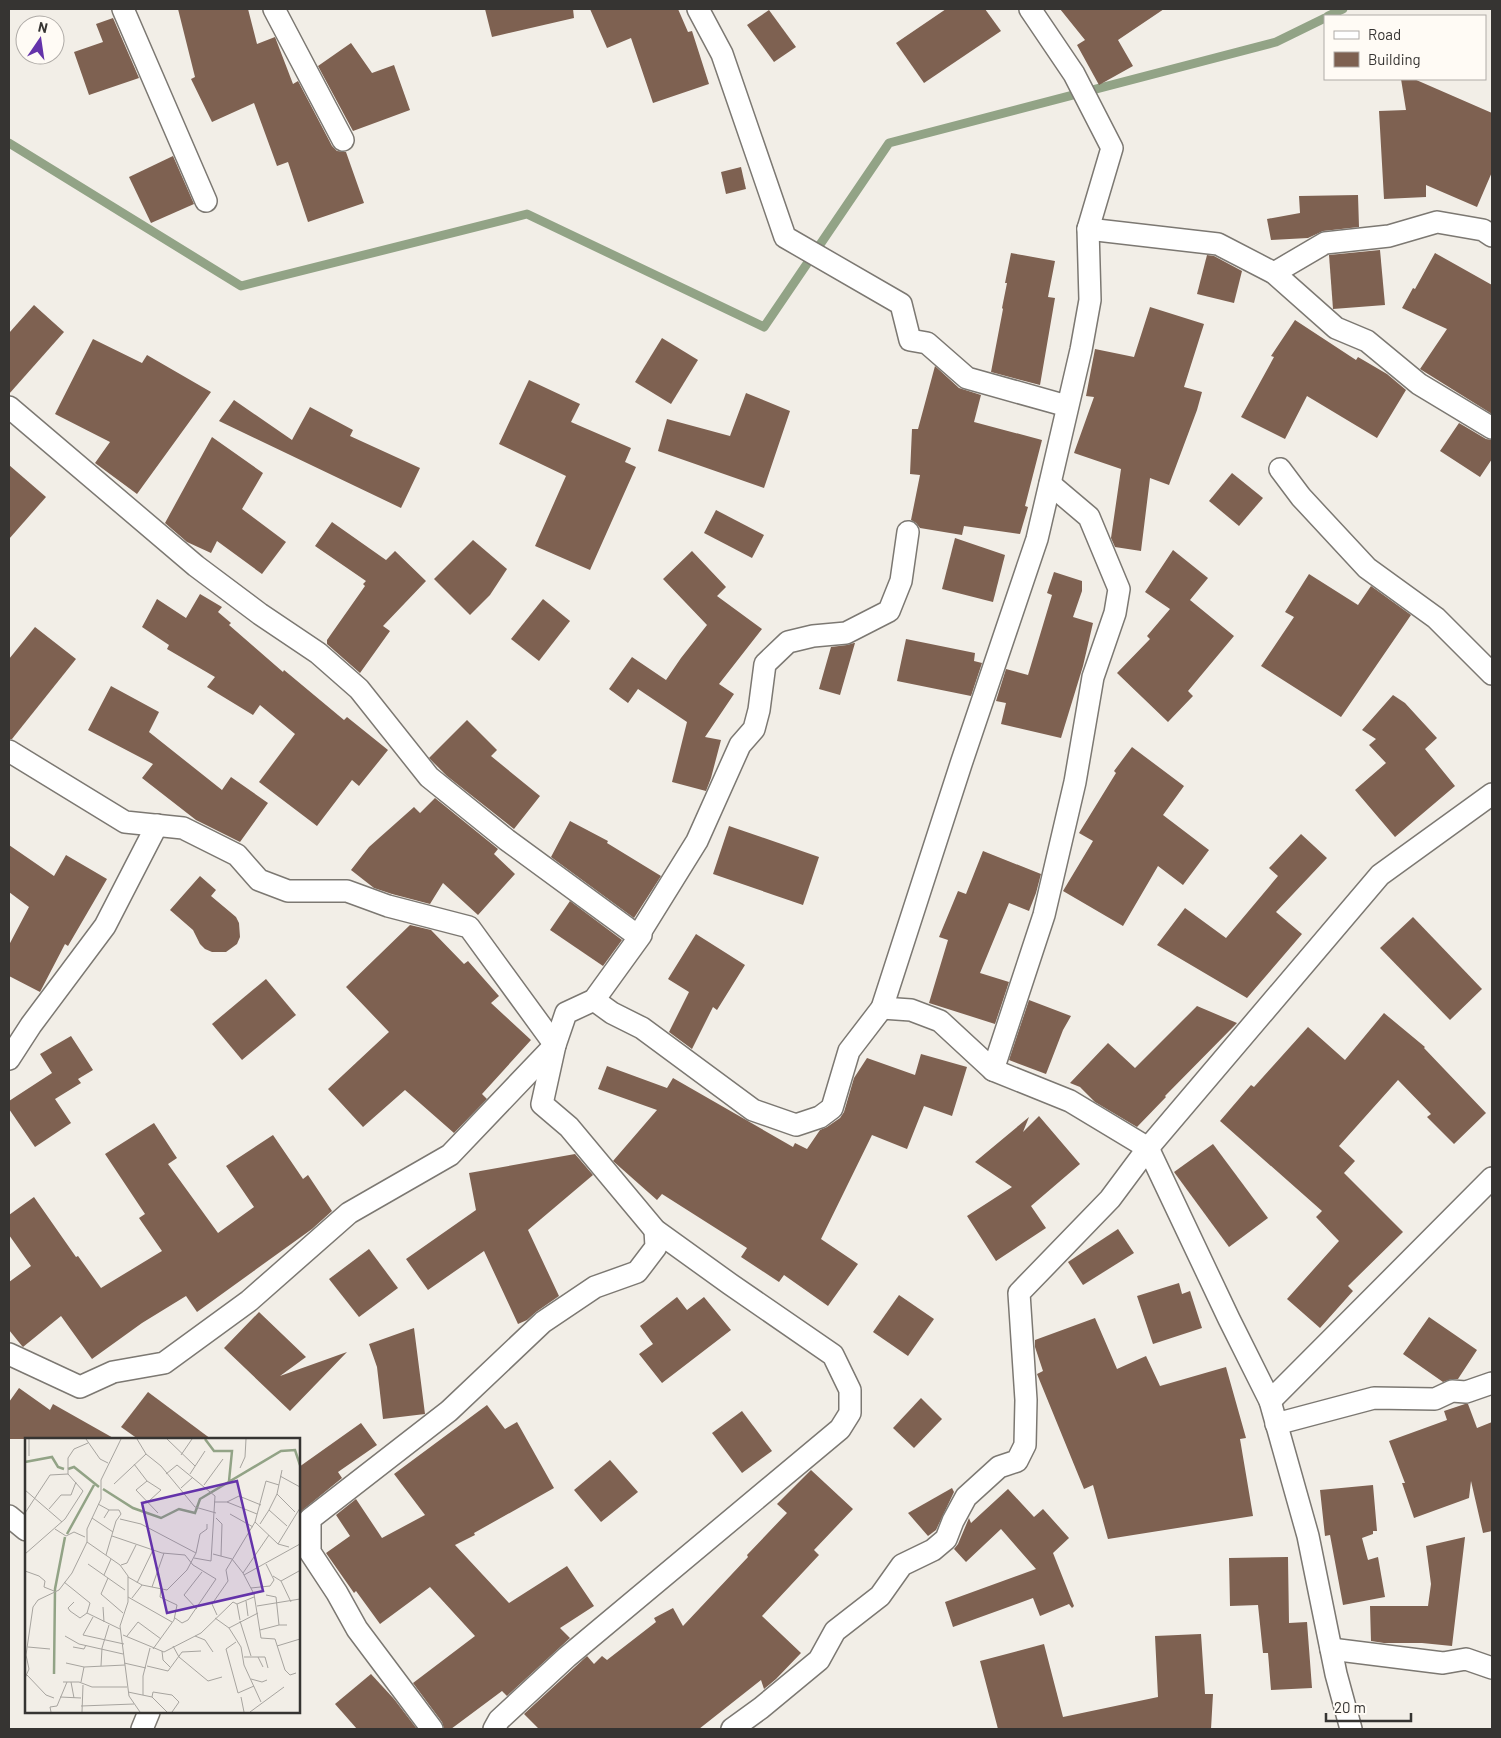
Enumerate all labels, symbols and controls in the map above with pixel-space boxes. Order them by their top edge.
north arrow [15,15,65,65]
legend [1324,15,1486,80]
text: N [37,18,49,36]
text: Road [1368,25,1401,43]
text: Building [1368,50,1421,68]
inset map [25,1438,300,1713]
scale bar [1326,1690,1411,1722]
text: 20 m [1334,1698,1366,1716]

